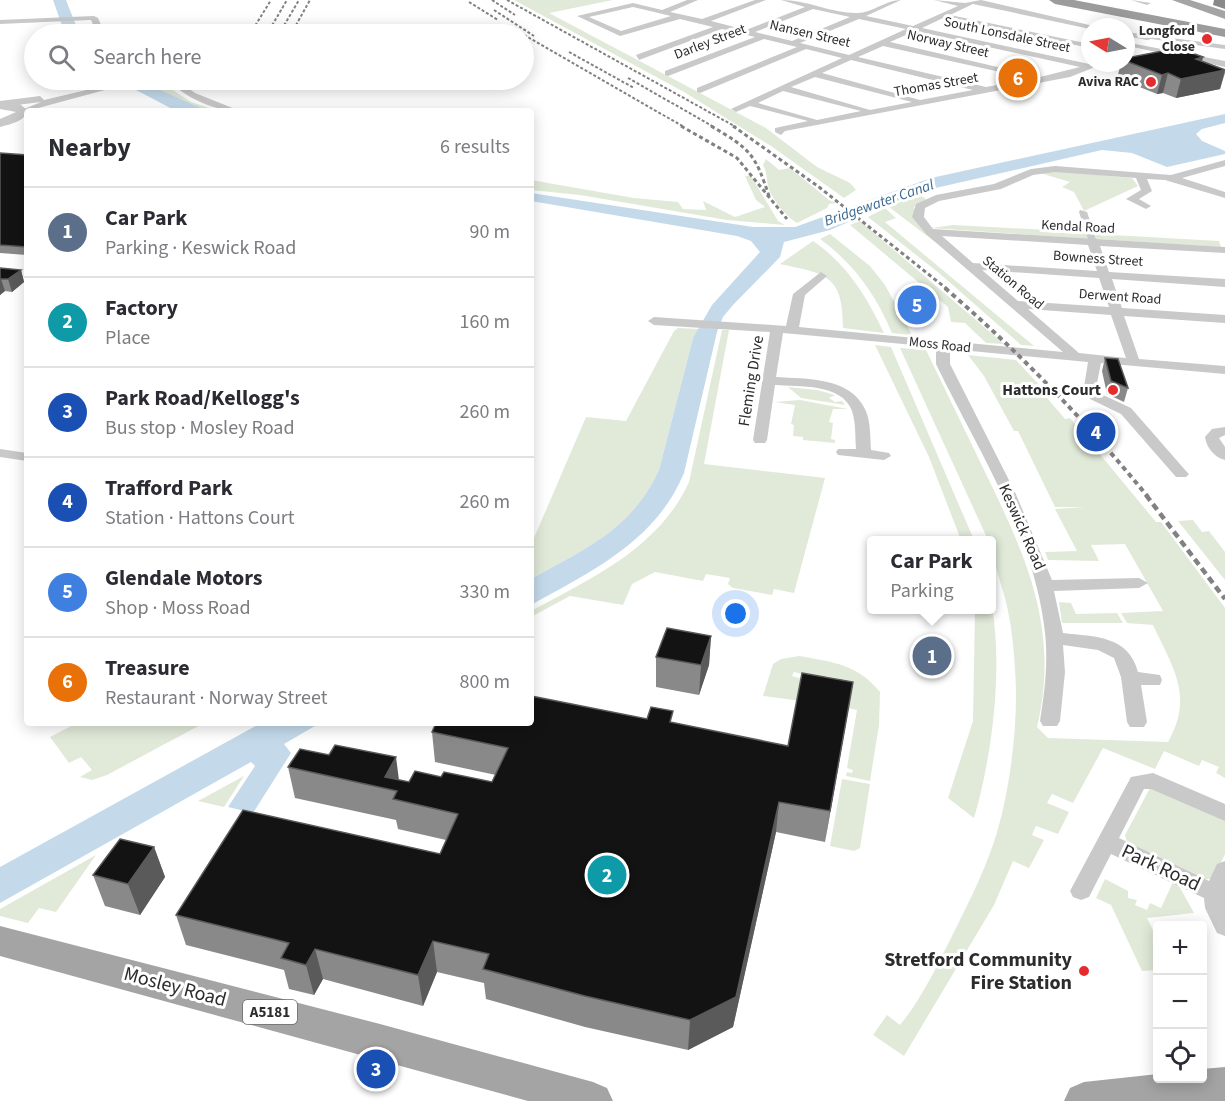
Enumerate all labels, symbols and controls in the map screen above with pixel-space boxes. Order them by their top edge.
street label: South Lonsdale Street [942,12,1072,58]
street label: Nansen Street [768,15,853,53]
north arrow [1081,18,1135,72]
street label: Darley Street [671,19,749,65]
place label: Longford Close [1139,21,1195,57]
search box [24,24,534,90]
street label: Norway Street [905,25,991,63]
marker: Longford Close [1200,32,1214,46]
icon: search [45,41,78,74]
text: Search here [93,41,201,73]
pin: 6 [998,56,1038,100]
street label: Thomas Street [892,68,980,102]
place label: Aviva RAC [1077,72,1139,92]
marker: Aviva RAC [1144,75,1158,89]
text: Nearby [48,129,131,166]
text: 6 results [440,133,510,161]
water label: Bridgewater Canal [821,174,937,232]
text: Car Park [105,202,187,234]
street label: Kendal Road [1041,215,1115,239]
text: 1 [62,218,73,246]
text: 90 m [470,218,510,246]
text: Parking · Keswick Road [105,234,296,262]
street label: Bowness Street [1052,246,1144,272]
street label: Station Road [978,251,1048,315]
pin: 5 [898,282,936,328]
street label: Derwent Road [1078,284,1162,310]
text: Factory [105,292,178,324]
text: 2 [62,308,73,336]
text: 160 m [460,308,510,336]
text: Place [105,324,150,352]
street label: Moss Road [908,332,972,358]
street label: Fleming Drive [733,334,769,428]
place label: Hattons Court [1002,379,1101,401]
text: Park Road/Kellogg's [105,382,300,414]
marker: Hattons Court [1106,383,1120,397]
text: 3 [62,398,73,426]
text: 260 m [460,398,510,426]
pin: 4 [1076,410,1116,454]
text: Bus stop · Mosley Road [105,414,295,442]
text: Trafford Park [105,472,233,504]
street label: Keswick Road [993,481,1051,573]
text: 4 [62,488,73,516]
text: 260 m [460,488,510,516]
text: Station · Hattons Court [105,504,294,532]
popup [867,536,996,614]
text: Car Park [890,545,973,577]
text: Glendale Motors [105,562,263,594]
text: Parking [890,577,954,605]
text: 5 [62,578,73,606]
text: 330 m [460,578,510,606]
text: Shop · Moss Road [105,594,251,622]
your location [721,599,750,628]
pin: 1 [912,634,952,678]
text: Treasure [105,652,190,684]
text: 6 [62,668,73,696]
text: 800 m [460,668,510,696]
text: Restaurant · Norway Street [105,684,327,712]
street label: Park Road [1117,837,1205,899]
pin: 2 [588,852,626,898]
map controls [1153,921,1207,1083]
button: + [1153,921,1207,975]
place label: Stretford Community Fire Station [884,946,1073,997]
street label: Mosley Road [121,960,229,1014]
marker: Stretford Community Fire Station [1077,964,1091,978]
button: − [1153,975,1207,1029]
road number: A5181 [243,1000,297,1024]
button: locate [1153,1029,1207,1083]
pin: 3 [356,1046,395,1092]

